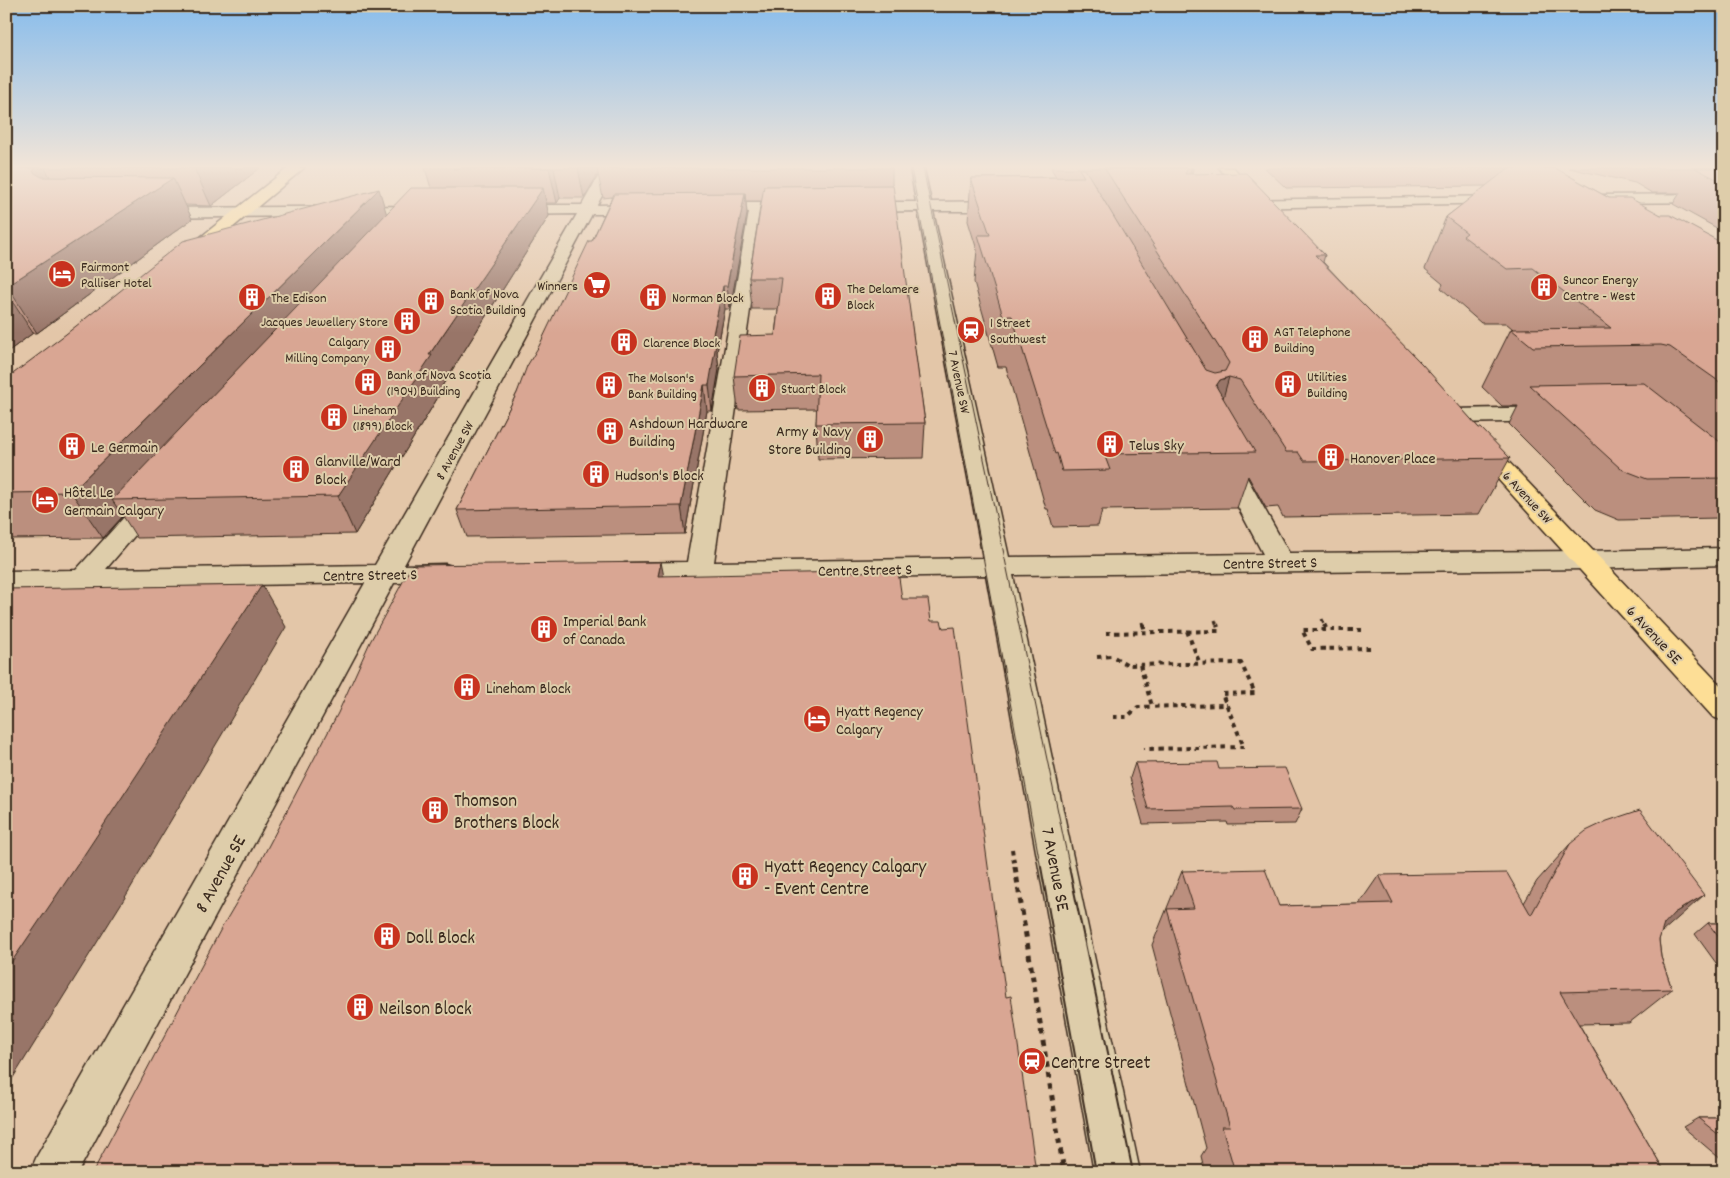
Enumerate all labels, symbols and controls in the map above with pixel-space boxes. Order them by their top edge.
place label: Fairmont Palliser Hotel [81,258,152,294]
hotel icon: Fairmont Palliser Hotel [47,259,77,289]
supermarket icon: Winners [582,270,612,300]
place label: Suncor Energy Centre - West [1563,271,1638,307]
building icon: Suncor Energy Centre - West [1529,272,1559,302]
place label: Winners [537,277,578,297]
place label: The Delamere Block [847,280,919,316]
building icon: The Delamere Block [813,281,843,311]
building icon: The Edison [237,282,267,312]
building icon: Norman Block [638,282,668,312]
place label: Bank of Nova Scotia Building [450,285,526,321]
building icon: Bank of Nova Scotia Building [416,286,446,316]
place label: The Edison [271,289,326,309]
place label: Norman Block [672,289,744,309]
building icon: Jacques Jewellery Store [392,306,422,336]
place label: Jacques Jewellery Store [261,313,388,333]
place label: 1 Street Southwest [990,314,1046,350]
station icon: 1 Street Southwest [956,315,986,345]
place label: AGT Telephone Building [1274,323,1351,359]
building icon: AGT Telephone Building [1240,324,1270,354]
building icon: Clarence Block [609,327,639,357]
place label: Calgary Milling Company [285,333,369,369]
building icon: Calgary Milling Company [373,334,403,364]
place label: Clarence Block [643,334,720,354]
street label: 7 Avenue SW [942,349,975,417]
place label: Bank of Nova Scotia (1904) Building [387,366,491,402]
building icon: Bank of Nova Scotia (1904) Building [353,367,383,397]
place label: Utilities Building [1307,368,1347,404]
place label: The Molson's Bank Building [628,369,697,405]
building icon: Utilities Building [1273,369,1303,399]
building icon: The Molson's Bank Building [594,370,624,400]
building icon: Stuart Block [747,373,777,403]
place label: Stuart Block [781,380,846,400]
place label: Lineham (1899) Block [353,401,413,437]
building icon: Lineham (1899) Block [319,402,349,432]
place label: Ashdown Hardware Building [629,413,748,454]
building icon: Ashdown Hardware Building [595,416,625,446]
street label: 8 Avenue SW [431,417,481,484]
place label: Army & Navy Store Building [768,421,852,462]
building icon: Army & Navy Store Building [855,424,885,454]
building icon: Telus Sky [1095,429,1125,459]
building icon: Le Germain [57,431,87,461]
place label: Telus Sky [1129,435,1184,458]
place label: Le Germain [91,437,158,460]
building icon: Hanover Place [1316,442,1346,472]
place label: Hanover Place [1350,448,1436,471]
place label: Glanville/Ward Block [315,451,401,492]
building icon: Glanville/Ward Block [281,454,311,484]
building icon: Hudson's Block [581,459,611,489]
place label: Hudson's Block [615,465,704,488]
street label: 6 Avenue SW [1497,467,1557,530]
place label: Hôtel Le Germain Calgary [64,482,164,523]
hotel icon: Hôtel Le Germain Calgary [30,485,60,515]
street label: Centre Street S [1223,552,1317,577]
street label: Centre Street S [818,559,912,584]
street label: Centre Street S [323,564,417,589]
street label: 6 Avenue SE [1620,601,1687,671]
place label: Imperial Bank of Canada [563,611,646,652]
building icon: Imperial Bank of Canada [529,614,559,644]
building icon: Lineham Block [452,672,482,702]
place label: Lineham Block [486,678,571,701]
place label: Hyatt Regency Calgary [836,701,923,742]
hotel icon: Hyatt Regency Calgary [802,704,832,734]
place label: Thomson Brothers Block [454,789,560,838]
building icon: Thomson Brothers Block [420,795,450,825]
street label: 7 Avenue SE [1032,825,1075,914]
street label: 8 Avenue SE [190,831,255,919]
place label: Hyatt Regency Calgary - Event Centre [764,855,927,904]
building icon: Hyatt Regency Calgary - Event Centre [730,861,760,891]
building icon: Doll Block [372,921,402,951]
place label: Doll Block [406,926,475,953]
building icon: Neilson Block [345,992,375,1022]
place label: Neilson Block [379,997,472,1024]
station icon: Centre Street [1017,1046,1047,1076]
place label: Centre Street [1051,1051,1150,1078]

